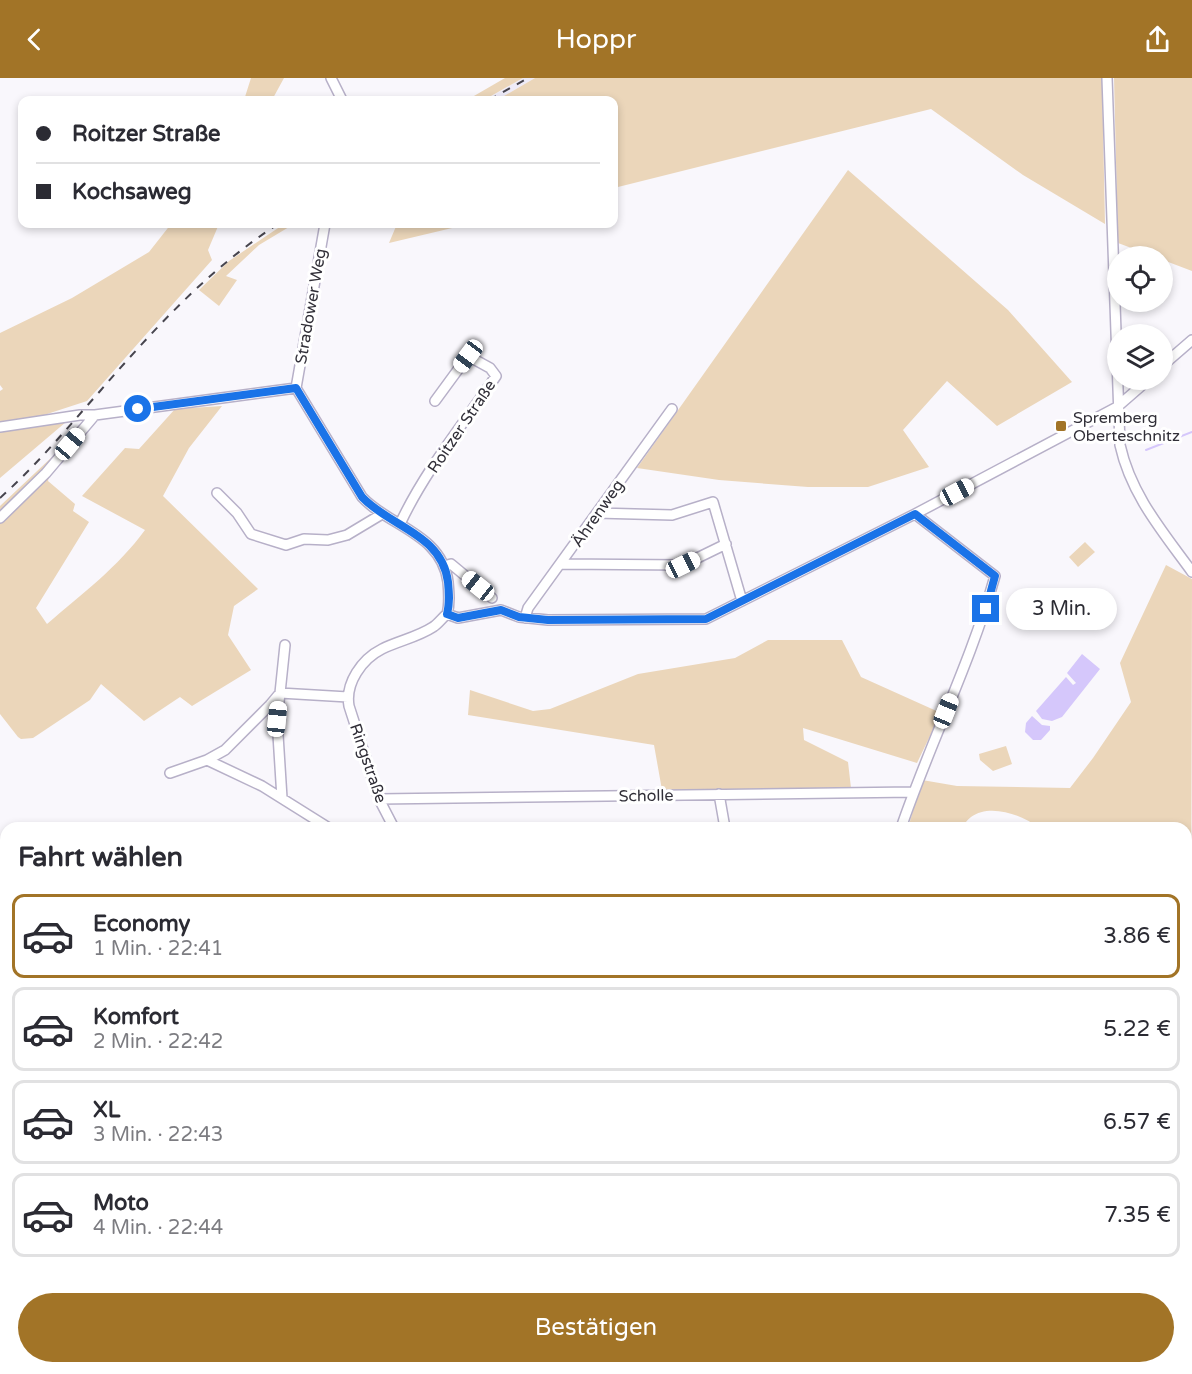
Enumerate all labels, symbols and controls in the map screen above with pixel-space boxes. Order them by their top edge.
icon: back [18,23,51,56]
text: Hoppr [556,23,636,56]
icon: share [1141,23,1174,56]
text: Roitzer Straße [72,121,221,147]
text: Kochsaweg [72,179,192,205]
map controls [1107,246,1173,390]
button: locate [1107,246,1173,312]
street label: Stradower Weg [291,247,331,366]
button: layers [1107,324,1173,390]
car [450,336,486,376]
street label: Roitzer Straße [423,376,500,477]
route start [124,395,151,422]
place label: Spremberg Oberteschnitz [1073,408,1180,446]
marker: Spremberg Oberteschnitz [1054,419,1068,433]
car [52,424,88,464]
street label: Ährenweg [567,476,628,551]
car [937,476,977,508]
car [663,549,703,581]
car [458,568,498,604]
callout: 3 Min. [1007,588,1118,630]
route end [972,595,999,622]
text: 3 Min. [1032,597,1091,621]
car [931,691,961,731]
car [266,700,288,738]
street label: Ringstraße [345,721,391,806]
street label: Scholle [618,786,674,806]
text: Fahrt wählen [18,841,183,874]
icon: car [21,909,75,963]
text: Economy [93,911,190,937]
text: 3.86 € [1103,923,1171,949]
text: 1 Min. · 22:41 [93,937,223,961]
icon: car [21,1002,75,1056]
text: Komfort [93,1004,179,1030]
text: 5.22 € [1103,1016,1171,1042]
text: 2 Min. · 22:42 [93,1030,223,1054]
icon: car [21,1095,75,1149]
text: XL [93,1097,120,1123]
text: 6.57 € [1103,1109,1171,1135]
text: 3 Min. · 22:43 [93,1123,223,1147]
icon: car [21,1188,75,1242]
text: Moto [93,1190,149,1216]
text: 7.35 € [1104,1202,1171,1228]
text: 4 Min. · 22:44 [93,1216,223,1240]
button: Bestätigen [18,1293,1174,1362]

